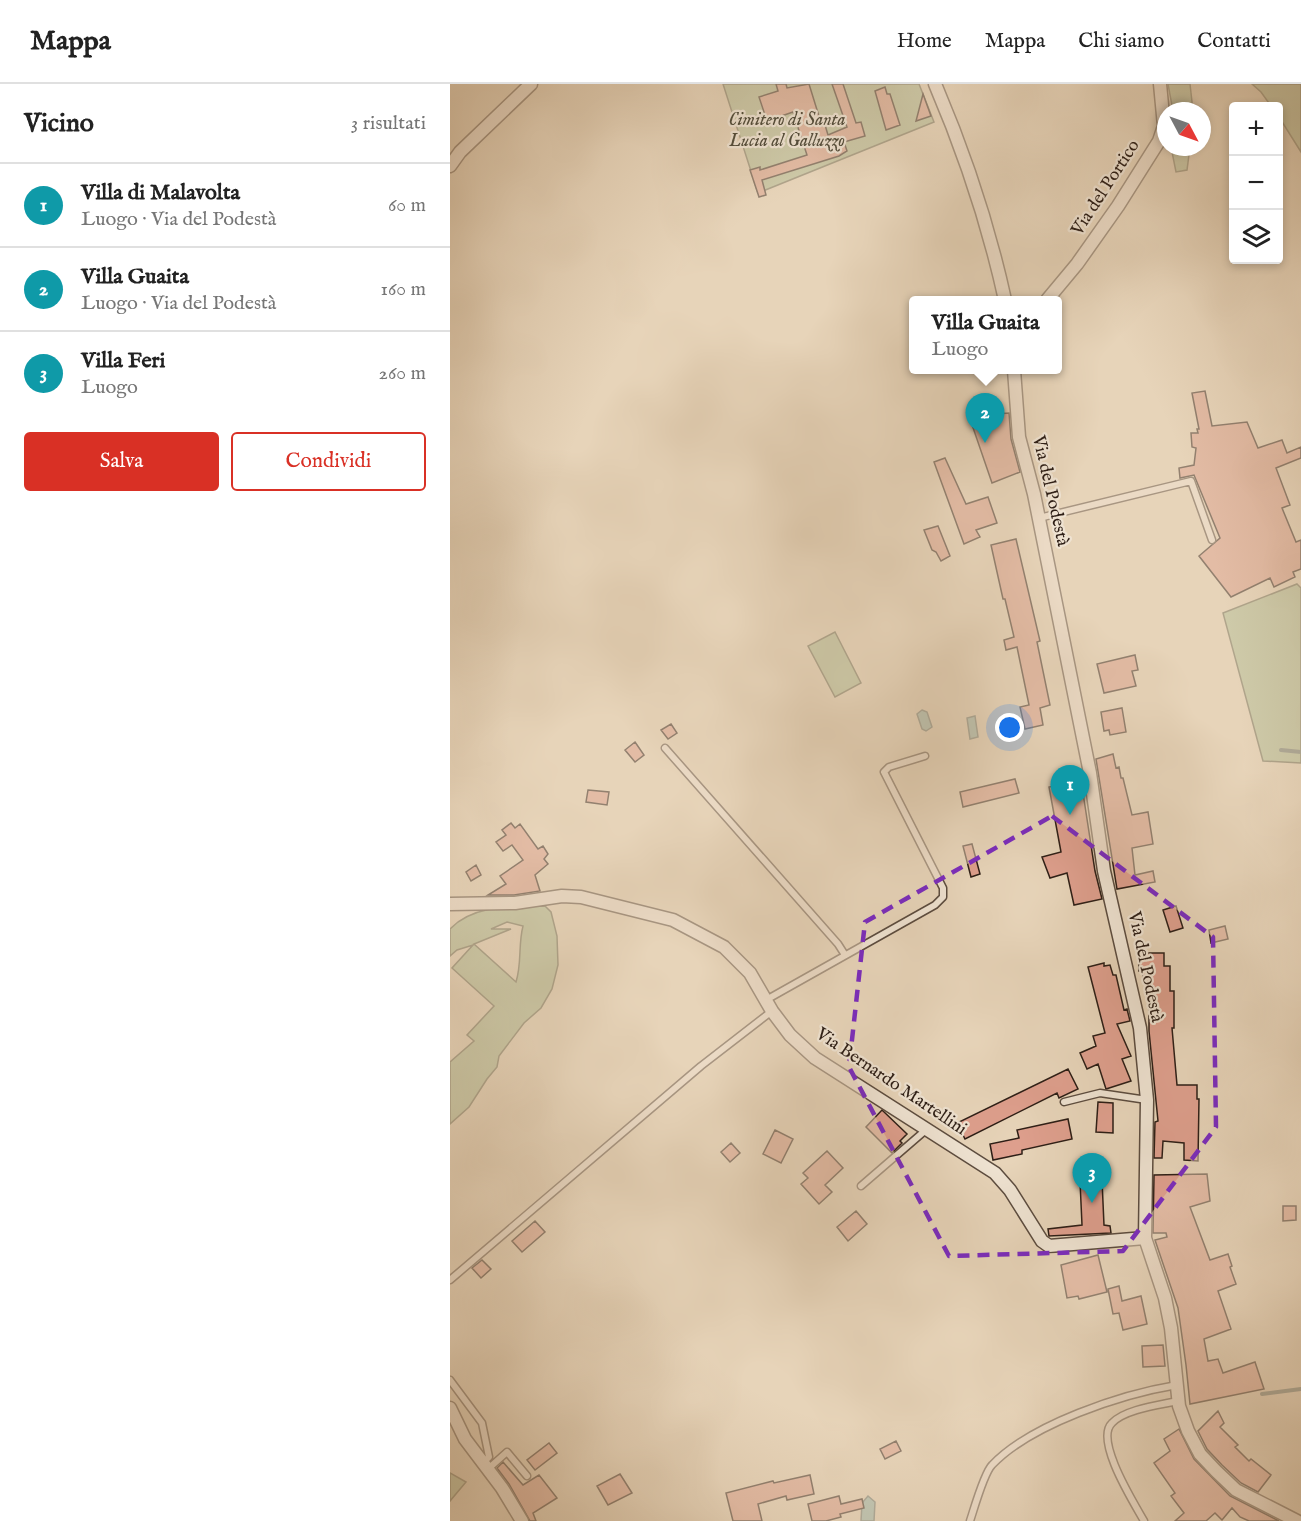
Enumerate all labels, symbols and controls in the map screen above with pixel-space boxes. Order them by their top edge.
text: Mappa [30,24,111,59]
text: Home [897,28,952,55]
text: Mappa [985,28,1045,55]
text: Chi siamo [1078,28,1164,55]
text: Contatti [1197,28,1271,55]
north arrow [1157,102,1211,156]
map controls [1229,102,1283,264]
button: + [1229,102,1283,156]
text: Vicino [24,107,94,140]
park label: Cimitero di Santa Lucia al Galluzzo [728,109,845,153]
text: 3 risultati [351,111,426,136]
street label: Via del Portico [1066,135,1146,241]
button: − [1229,156,1283,210]
text: Villa di Malavolta [81,179,240,207]
text: 1 [40,193,47,218]
text: 60 m [388,193,426,218]
text: Luogo · Via del Podestà [81,207,276,232]
button: layers [1229,210,1283,264]
text: Villa Guaita [81,263,189,291]
text: 2 [39,277,48,302]
text: 160 m [380,277,426,302]
text: Luogo · Via del Podestà [81,291,276,316]
popup [909,296,1062,374]
text: Villa Guaita [932,309,1039,337]
text: Luogo [932,337,988,362]
text: Villa Feri [81,347,166,375]
text: 3 [40,361,47,386]
text: 260 m [379,361,426,386]
text: Luogo [81,375,138,400]
pin: 2 [966,394,1004,443]
button: Salva [24,432,219,491]
button: Condividi [231,432,426,491]
street label: Via del Podestà [1026,432,1074,549]
your location [995,713,1024,742]
pin: 1 [1050,766,1090,815]
street label: Via del Podestà [1122,908,1168,1025]
street label: Via Bernardo Martellini [810,1022,971,1141]
pin: 3 [1072,1154,1112,1203]

